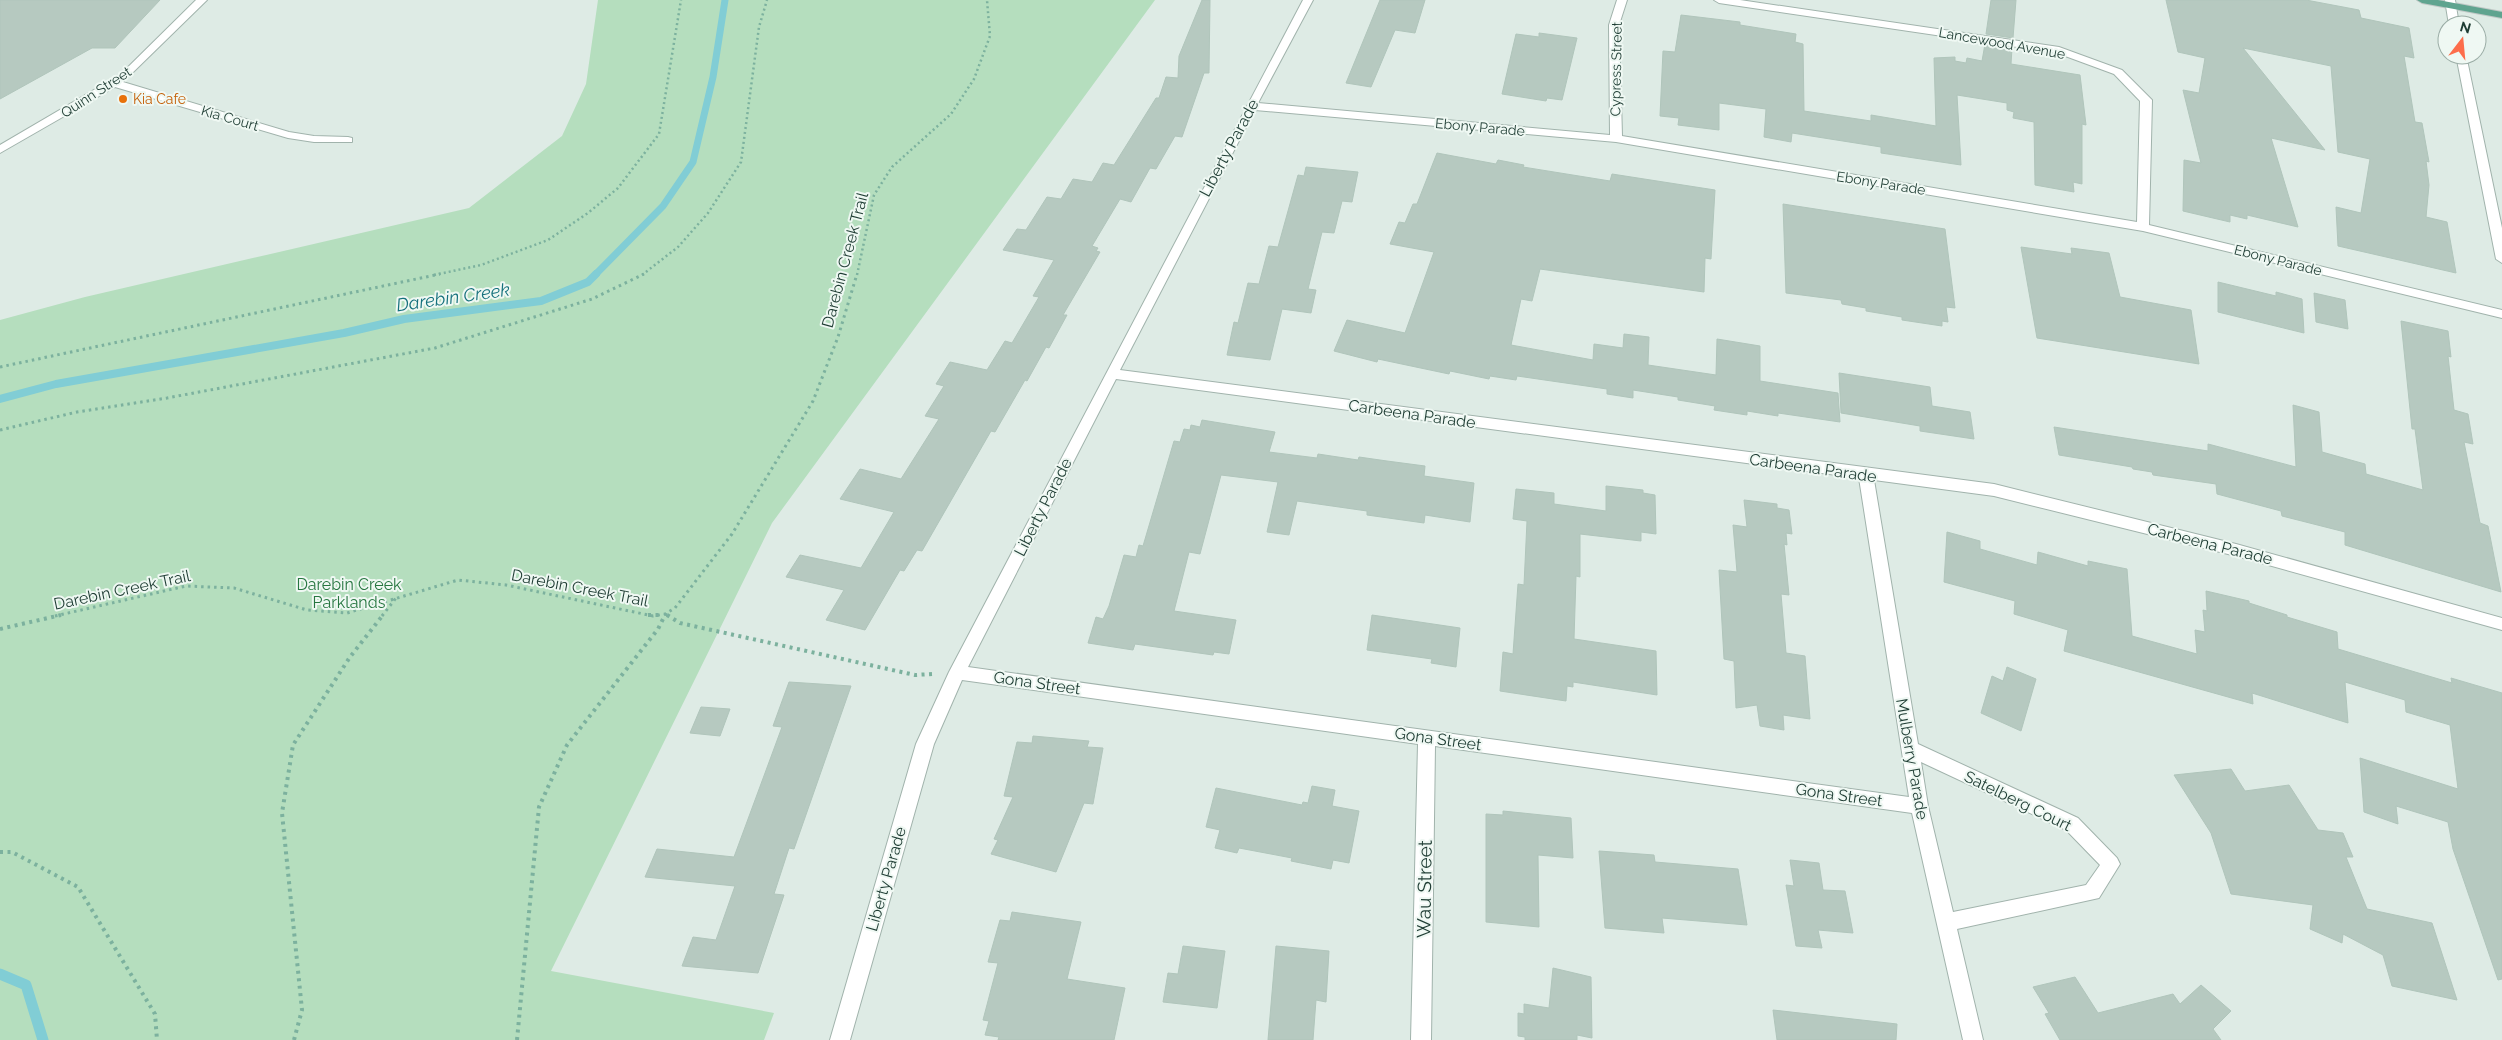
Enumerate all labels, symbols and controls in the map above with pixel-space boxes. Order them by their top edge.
north arrow [2437,15,2487,65]
text: N [2458,18,2473,37]
street label: Cypress Street [1607,21,1625,116]
street label: Lancewood Avenue [1937,24,2067,62]
street label: Quinn Street [58,63,134,121]
place label: Kia Cafe [133,91,186,107]
marker: Kia Cafe [117,93,129,105]
street label: Liberty Parade [1195,96,1263,200]
street label: Kia Court [199,102,261,134]
street label: Ebony Parade [1434,115,1526,139]
street label: Ebony Parade [1835,168,1927,198]
street label: Darebin Creek Trail [818,190,872,330]
street label: Ebony Parade [2232,241,2324,279]
water label: Darebin Creek [395,279,511,315]
street label: Carbeena Parade [1347,396,1477,432]
street label: Carbeena Parade [1748,450,1878,486]
street label: Liberty Parade [1010,455,1076,559]
street label: Carbeena Parade [2145,519,2275,569]
street label: Darebin Creek Trail [510,565,651,611]
street label: Darebin Creek Trail [52,566,193,614]
park label: Darebin Creek Parklands [296,575,402,612]
street label: Gona Street [992,668,1082,699]
street label: Mulberry Parade [1892,697,1932,821]
street label: Gona Street [1393,724,1483,755]
street label: Satelberg Court [1961,767,2075,835]
street label: Gona Street [1794,780,1884,811]
street label: Liberty Parade [862,825,910,933]
street label: Wau Street [1412,839,1436,938]

